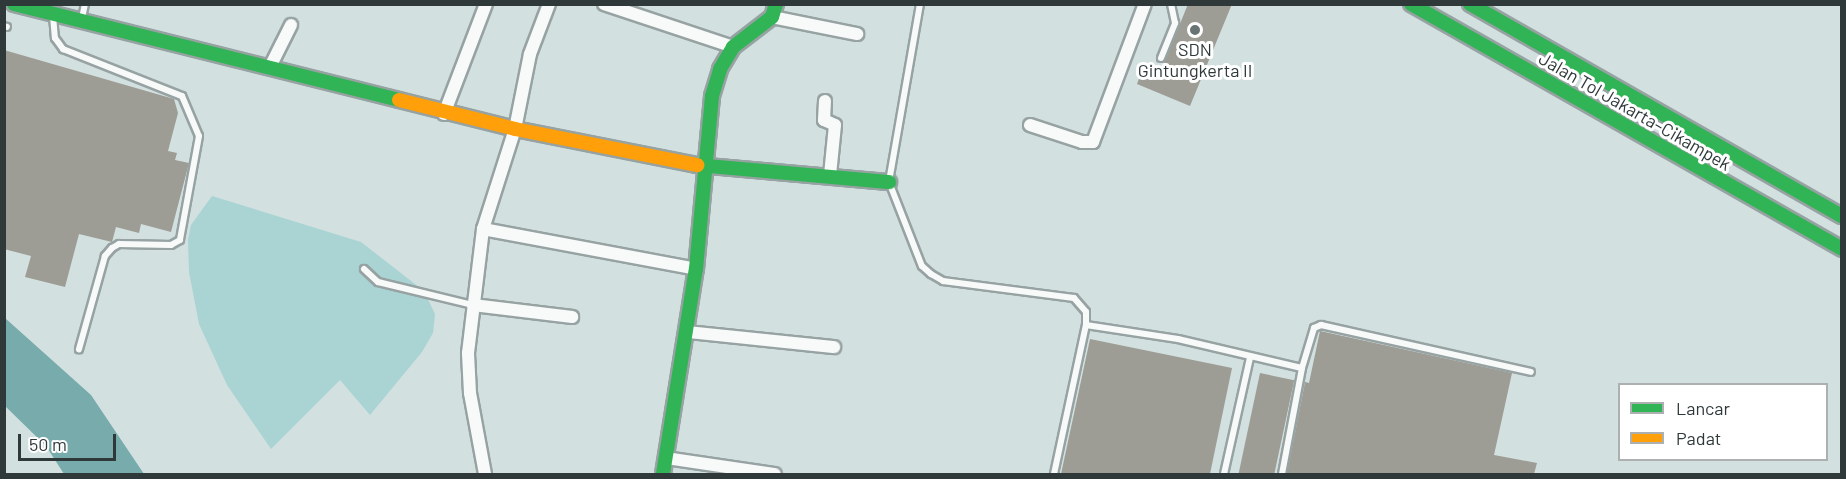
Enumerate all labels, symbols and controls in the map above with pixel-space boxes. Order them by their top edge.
marker: SDN Gintungkerta II [1188,23,1202,37]
place label: SDN Gintungkerta II [1138,39,1252,82]
street label: Jalan Tol Jakarta–Cikampek [1535,47,1735,175]
legend [1618,383,1828,461]
text: Lancar [1676,397,1730,419]
scale bar [21,422,118,460]
text: Padat [1676,427,1721,449]
text: 50 m [29,433,67,455]

